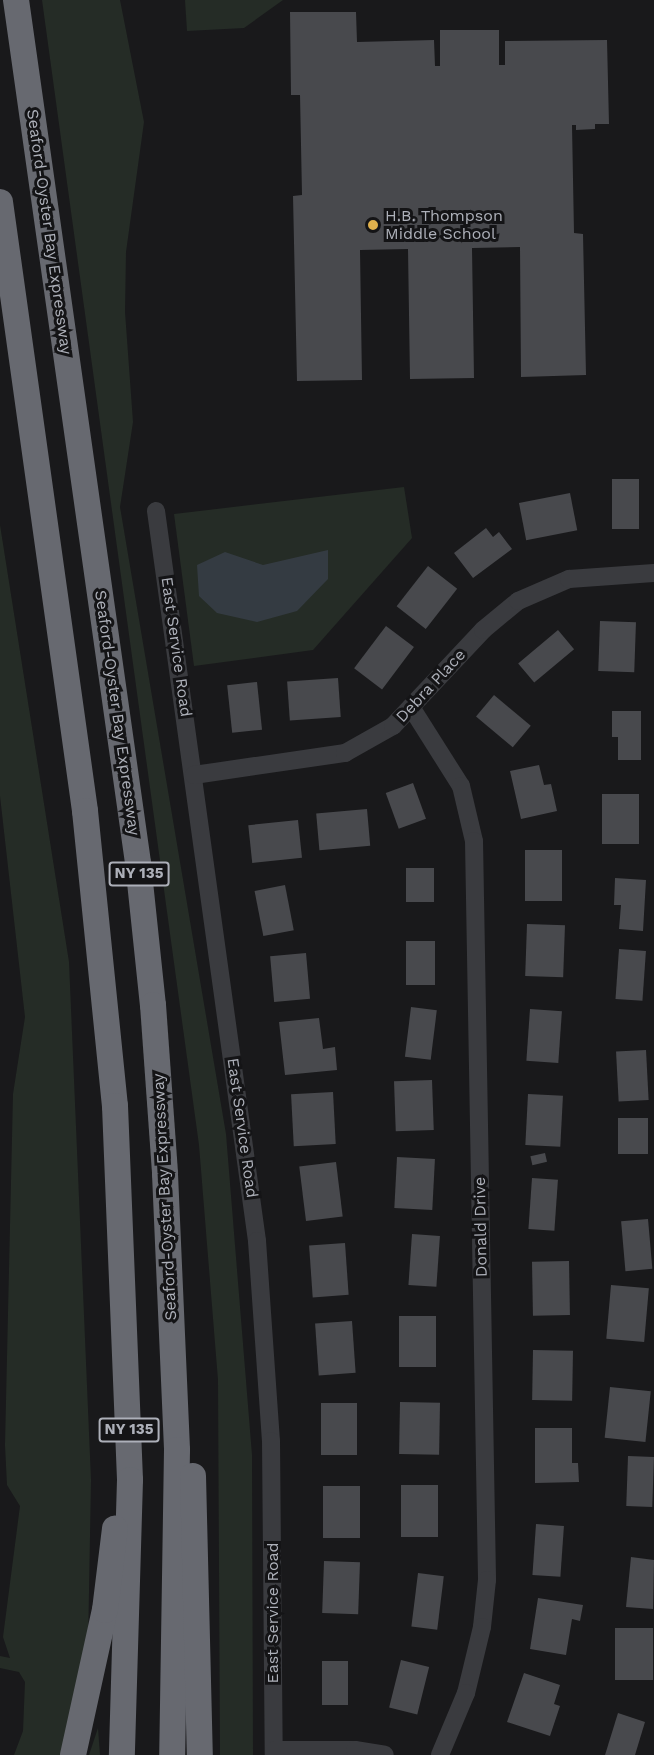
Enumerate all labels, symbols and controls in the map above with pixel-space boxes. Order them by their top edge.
street label: Seaford-Oyster Bay Expressway [22,108,76,356]
place label: H.B. Thompson Middle School [385,206,503,244]
marker: H.B. Thompson Middle School [366,218,380,232]
street label: East Service Road [157,576,195,718]
street label: Seaford-Oyster Bay Expressway [90,589,144,837]
street label: Debra Place [392,645,470,727]
road number: NY 135 [108,862,170,886]
street label: East Service Road [223,1057,261,1199]
street label: Seaford-Oyster Bay Expressway [149,1072,181,1322]
street label: Donald Drive [471,1177,491,1277]
road number: NY 135 [98,1418,160,1442]
street label: East Service Road [263,1542,283,1684]

